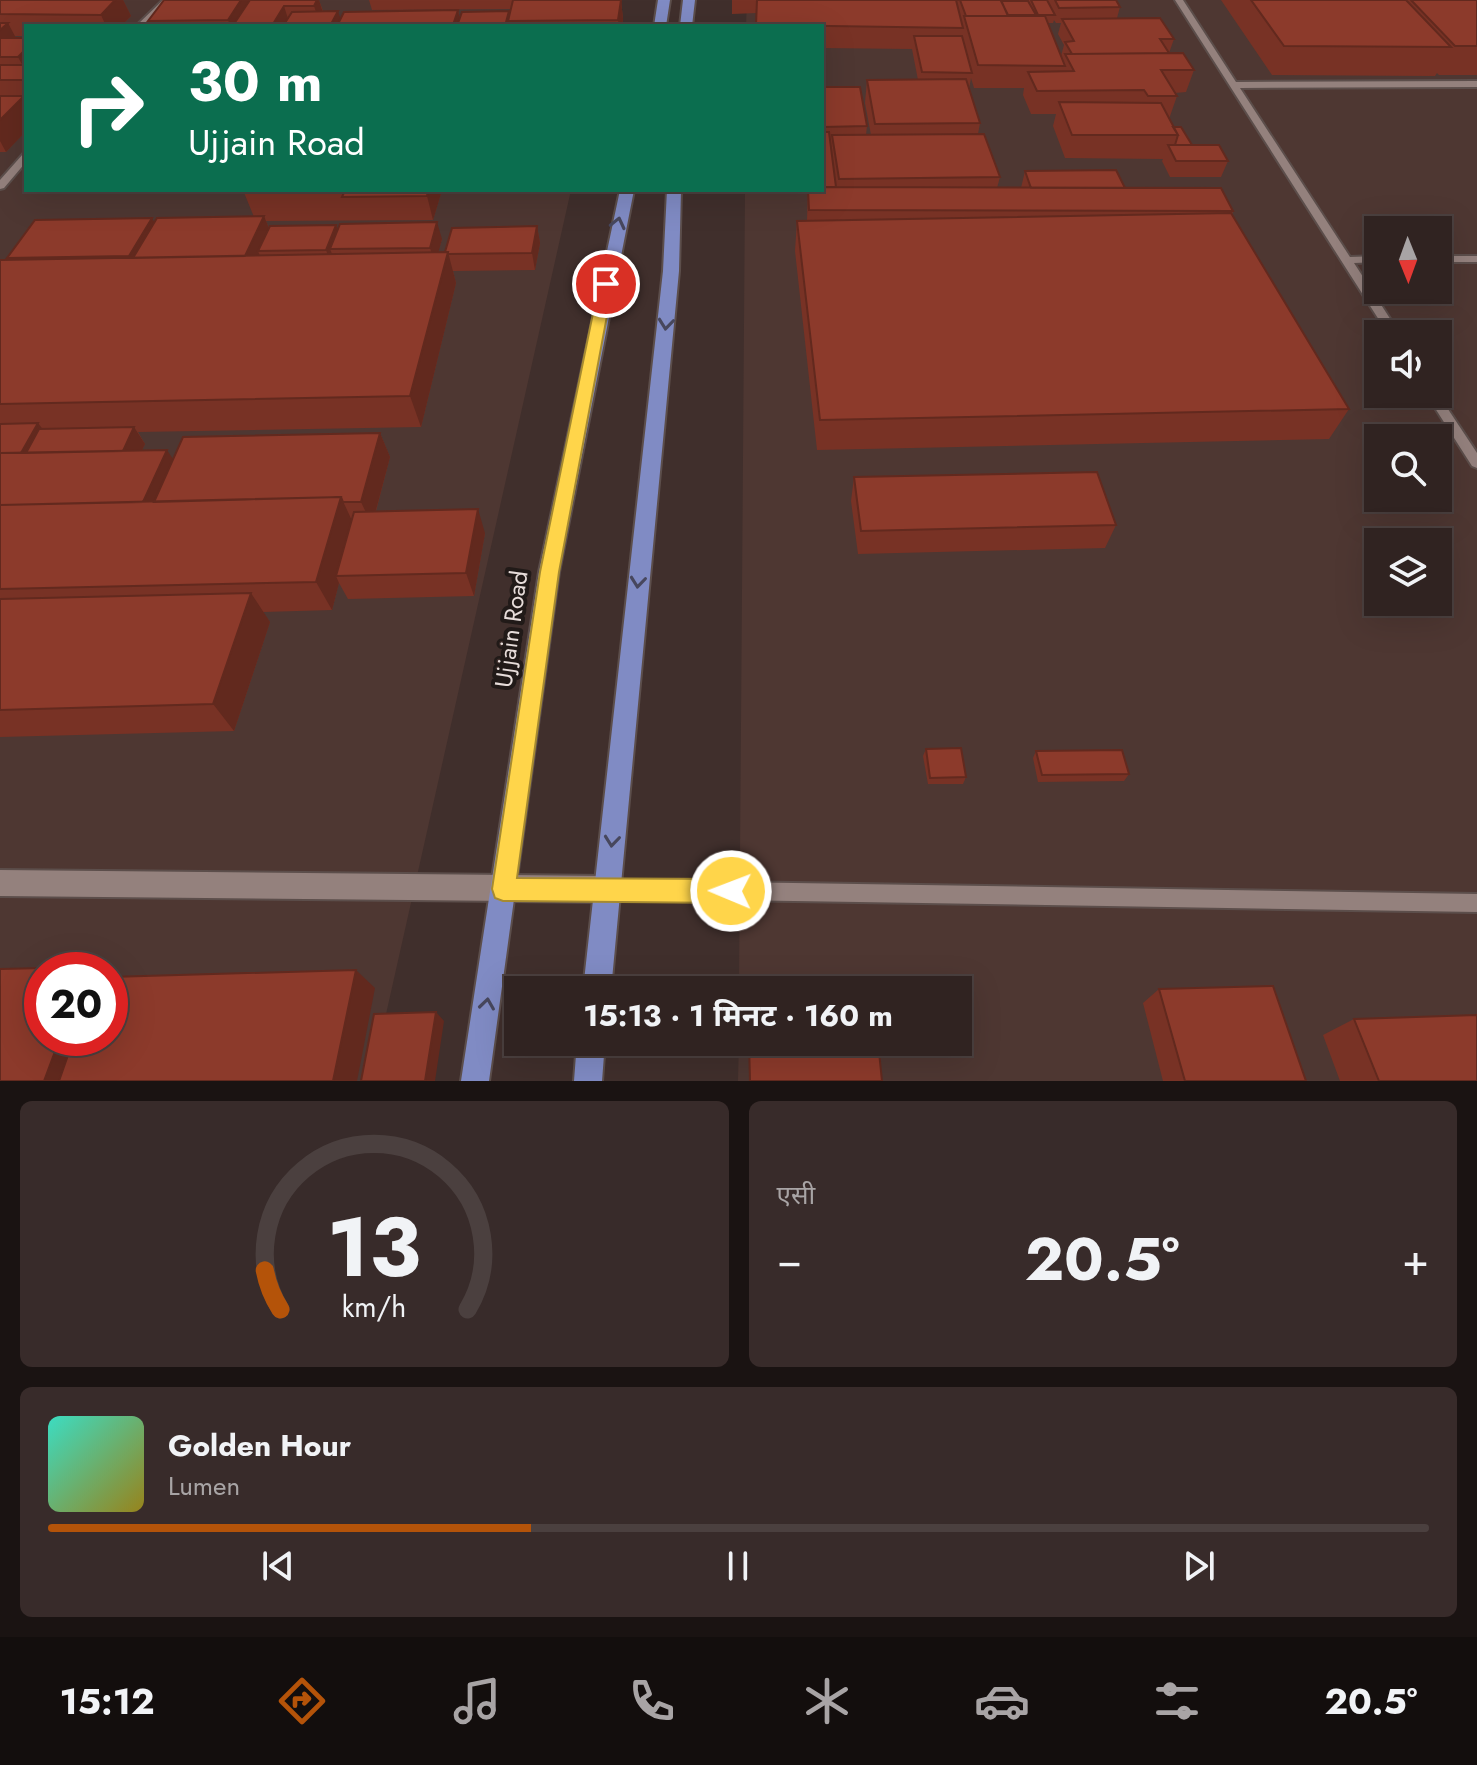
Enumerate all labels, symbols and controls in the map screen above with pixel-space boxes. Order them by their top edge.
text: 30 m [188,41,323,122]
icon: right [56,56,160,160]
text: Ujjain Road [188,116,365,168]
north arrow [1364,216,1452,304]
map controls [1364,216,1452,616]
one-way arrow [609,217,626,231]
pin [572,250,640,318]
icon: arrive [584,262,628,306]
one-way arrow [657,318,674,331]
button: sound [1364,320,1452,408]
button: search [1364,424,1452,512]
button: layers [1364,528,1452,616]
street label: Ujjain Road [485,568,537,690]
one-way arrow [630,576,647,589]
one-way arrow [603,835,620,848]
position arrow [689,849,773,933]
speed limit sign: 20 [24,952,128,1056]
text: 15:13 · 1 मिनट · 160 m [583,994,893,1037]
one-way arrow [478,997,495,1011]
text: एसी [777,1176,815,1214]
text: 13 [327,1187,421,1307]
text: 20.5° [1025,1216,1180,1303]
text: − [777,1228,802,1292]
text: + [1402,1228,1429,1292]
text: km/h [342,1286,407,1328]
text: Golden Hour [168,1424,351,1467]
text: Lumen [168,1467,240,1505]
icon: previous [256,1544,300,1588]
icon: pause [716,1544,760,1588]
icon: next [1177,1544,1221,1588]
icon: directions [274,1673,330,1729]
icon: music [449,1673,505,1729]
icon: phone [624,1673,680,1729]
icon: climate [799,1673,855,1729]
icon: car [974,1673,1030,1729]
icon: filters [1149,1673,1205,1729]
text: 15:12 [60,1675,155,1727]
text: 20.5° [1324,1675,1417,1727]

